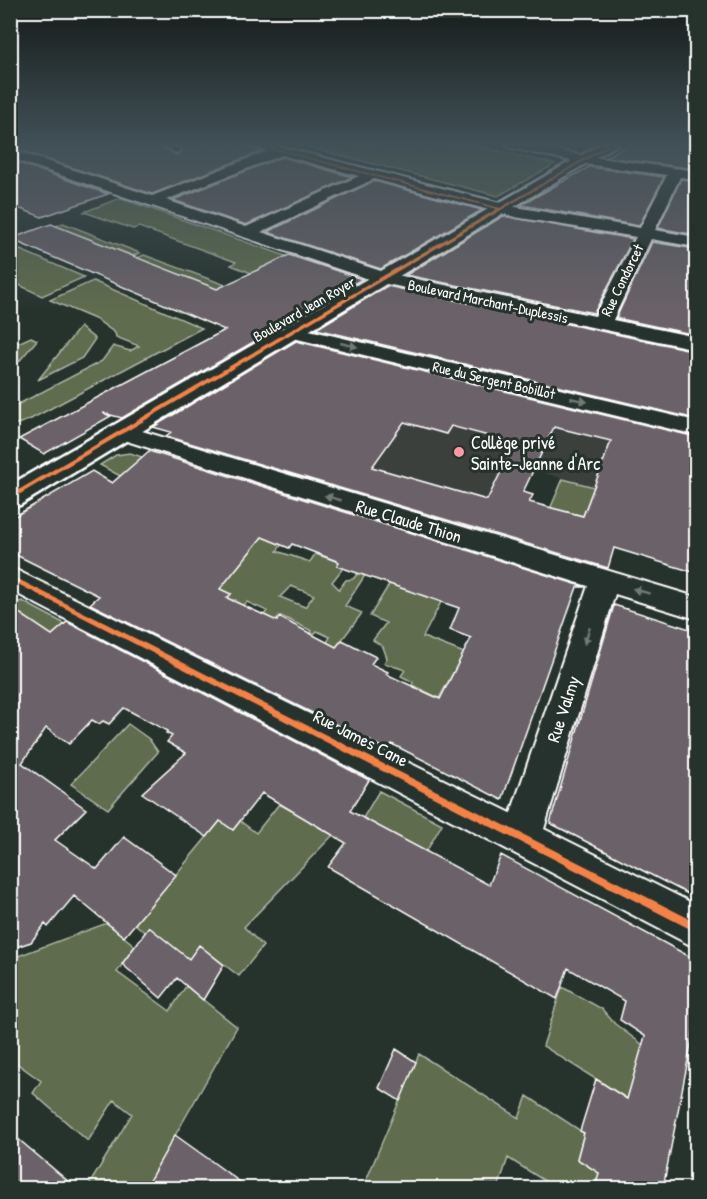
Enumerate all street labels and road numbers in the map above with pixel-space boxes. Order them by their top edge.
street label: Rue Condorcet [595,240,649,320]
street label: Boulevard Jean Royer [249,271,359,347]
street label: Boulevard Marchant-Duplessis [406,274,570,328]
street label: Rue du Sergent Bobillot [431,356,558,404]
street label: Rue Claude Thion [353,493,465,549]
street label: Rue Valmy [541,672,586,745]
street label: Rue James Cane [309,703,413,773]

